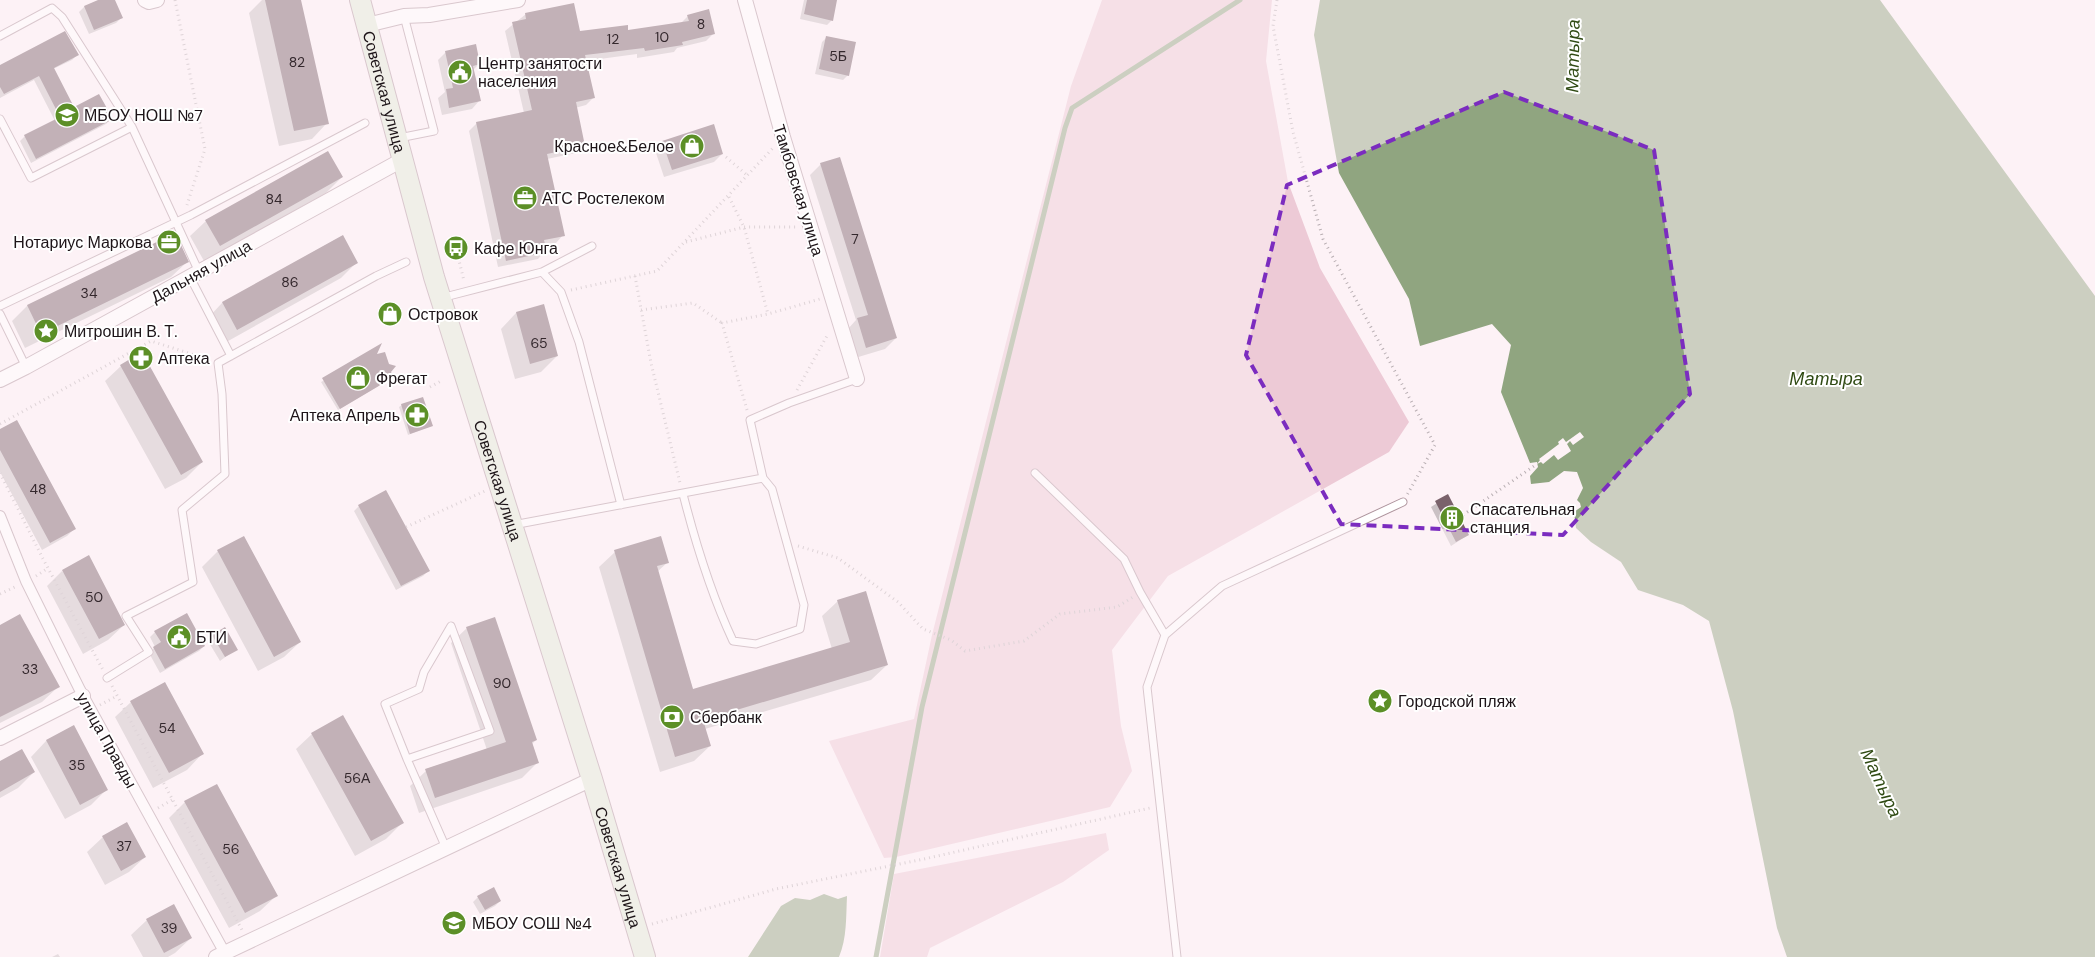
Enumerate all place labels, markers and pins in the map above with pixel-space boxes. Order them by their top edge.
place label: Центр занятости населения [478,53,602,92]
public building icon: Центр занятости населения [447,59,473,85]
school or university icon: МБОУ НОШ №7 [54,102,80,128]
place label: МБОУ НОШ №7 [84,105,203,126]
shop icon: Красное&Белое [679,133,705,159]
place label: Красное&Белое [554,136,674,157]
office icon: АТС Ростелеком [512,185,538,211]
place label: АТС Ростелеком [542,188,665,209]
office icon: Нотариус Маркова [156,229,182,255]
place label: Нотариус Маркова [13,232,152,253]
bus stop icon: Кафе Юнга [443,235,469,261]
place label: Кафе Юнга [474,238,558,259]
shop icon: Островок [377,301,403,327]
place label: Островок [408,304,479,325]
place icon: Митрошин В. Т. [33,318,59,344]
place label: Митрошин В. Т. [64,321,177,342]
pharmacy icon: Аптека [128,345,154,371]
place label: Аптека [158,348,210,369]
shop icon: Фрегат [345,365,371,391]
place label: Фрегат [376,368,428,389]
pharmacy icon: Аптека Апрель [404,402,430,428]
place label: Аптека Апрель [290,405,400,426]
place label: Спасательная станция [1470,499,1575,538]
building icon: Спасательная станция [1439,505,1465,531]
public building icon: БТИ [166,624,192,650]
place label: БТИ [196,627,227,648]
place icon: Городской пляж [1367,688,1393,714]
place label: Городской пляж [1398,691,1516,712]
bank icon: Сбербанк [659,704,685,730]
place label: Сбербанк [690,707,763,728]
school or university icon: МБОУ СОШ №4 [441,910,467,936]
place label: МБОУ СОШ №4 [472,913,592,934]

